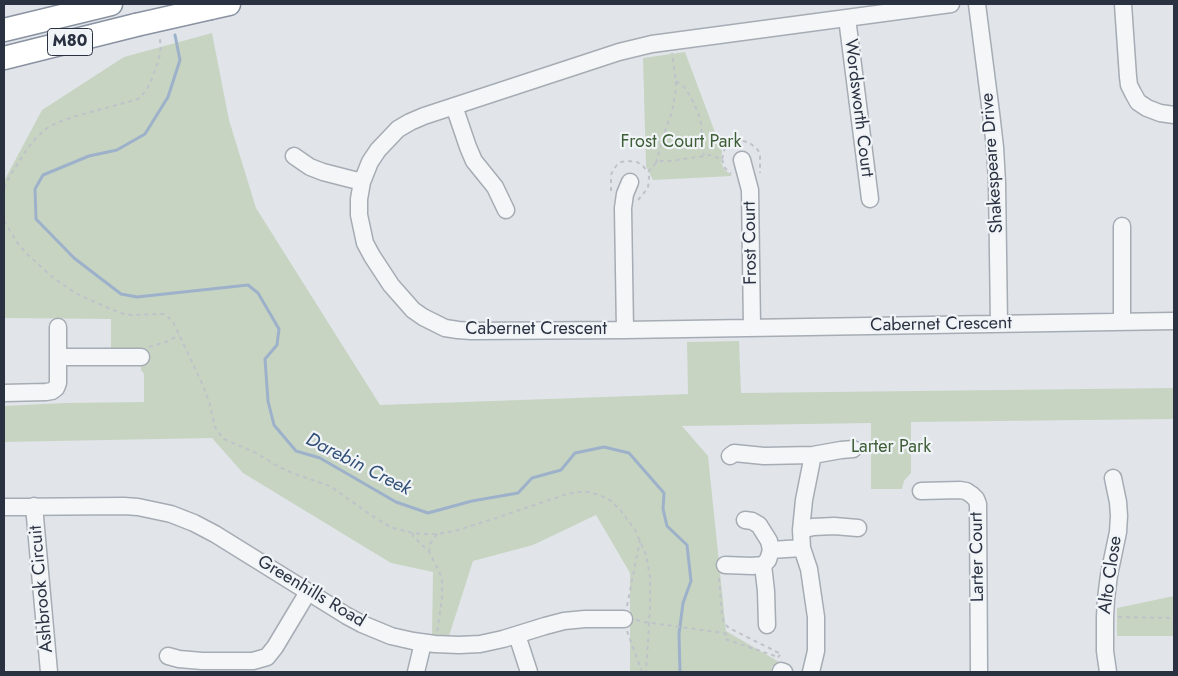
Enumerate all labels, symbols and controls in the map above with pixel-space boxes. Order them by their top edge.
road number: M80 [48,28,92,56]
street label: Wordsworth Court [839,38,877,178]
street label: Shakespeare Drive [977,92,1009,234]
park label: Frost Court Park [621,132,741,154]
street label: Frost Court [739,201,763,285]
street label: Cabernet Crescent [870,313,1012,337]
street label: Cabernet Crescent [465,319,607,341]
water label: Darebin Creek [302,429,414,501]
park label: Larter Park [851,437,931,459]
street label: Larter Court [966,512,990,602]
street label: Ashbrook Circuit [26,524,58,654]
street label: Alto Close [1095,535,1127,615]
street label: Greenhills Road [253,551,369,633]

